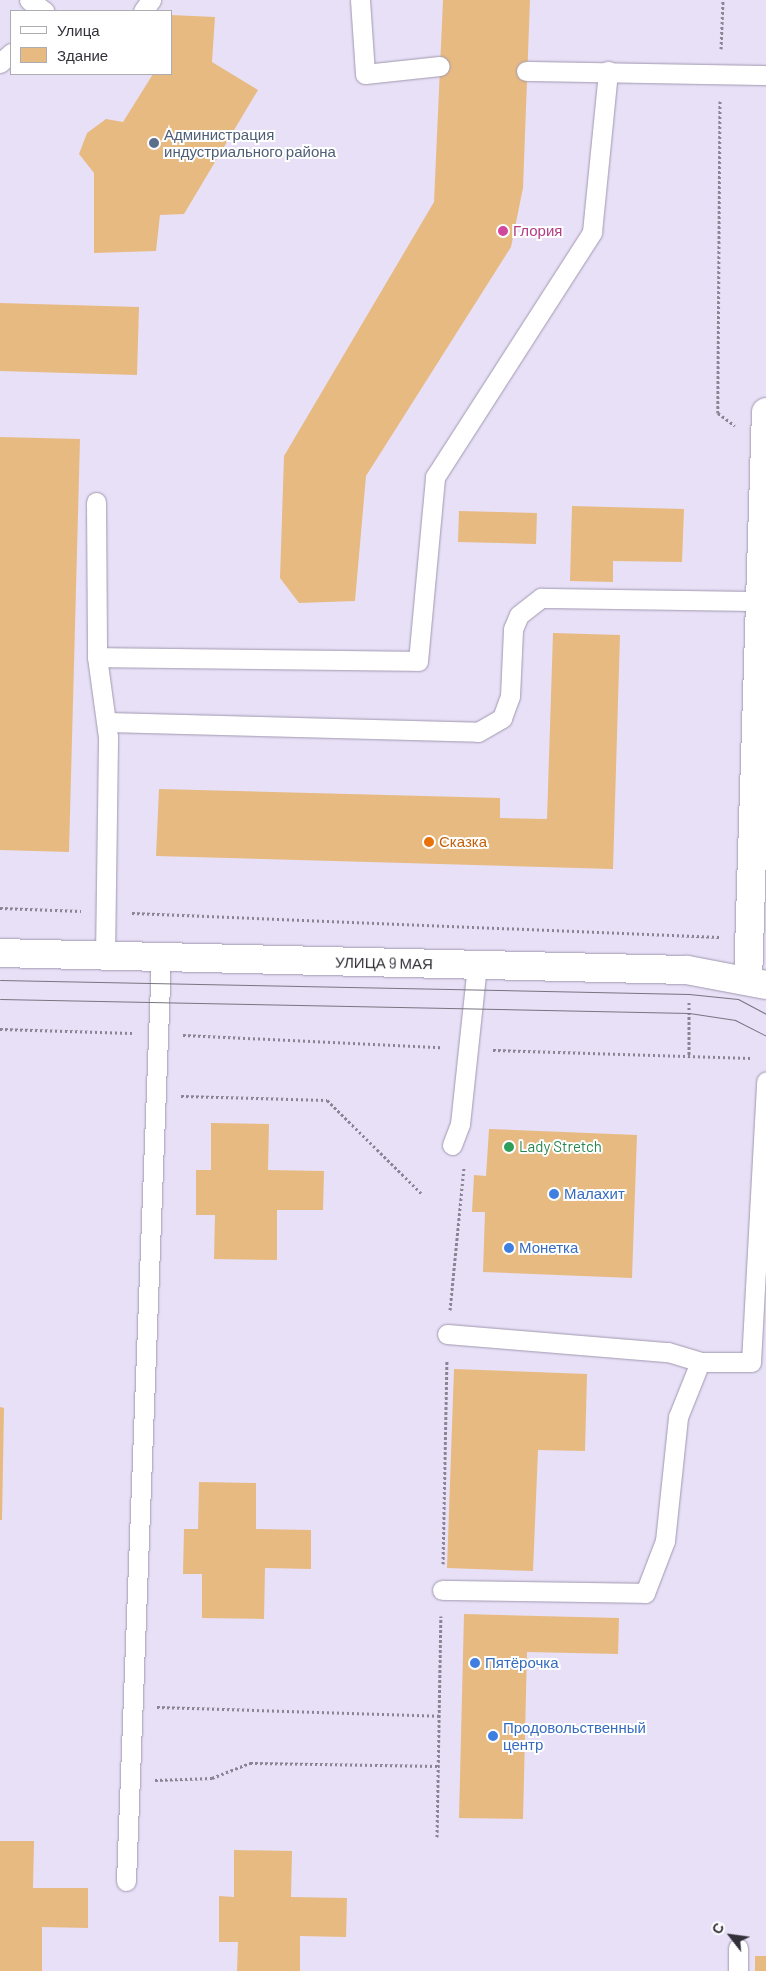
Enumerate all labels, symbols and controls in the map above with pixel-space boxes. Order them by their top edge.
legend [10,10,172,75]
text: Улица [57,21,100,39]
text: Здание [57,46,108,64]
place label: Администрация индустриального района [164,125,336,160]
marker: Администрация индустриального района [148,137,160,149]
place label: Глория [513,222,562,240]
marker: Глория [497,225,509,237]
place label: Сказка [439,833,487,851]
marker: Сказка [423,836,435,848]
street label: УЛИЦА 9 МАЯ [335,953,433,973]
place label: Lady Stretch [519,1138,602,1156]
marker: Lady Stretch [503,1141,515,1153]
place label: Малахит [564,1185,625,1203]
marker: Малахит [548,1188,560,1200]
place label: Монетка [519,1239,578,1257]
marker: Монетка [503,1242,515,1254]
place label: Пятёрочка [485,1654,559,1672]
marker: Пятёрочка [469,1657,481,1669]
place label: Продовольственный центр [503,1718,646,1753]
marker: Продовольственный центр [487,1730,499,1742]
north arrow [706,1911,756,1961]
text: С [708,1920,727,1937]

